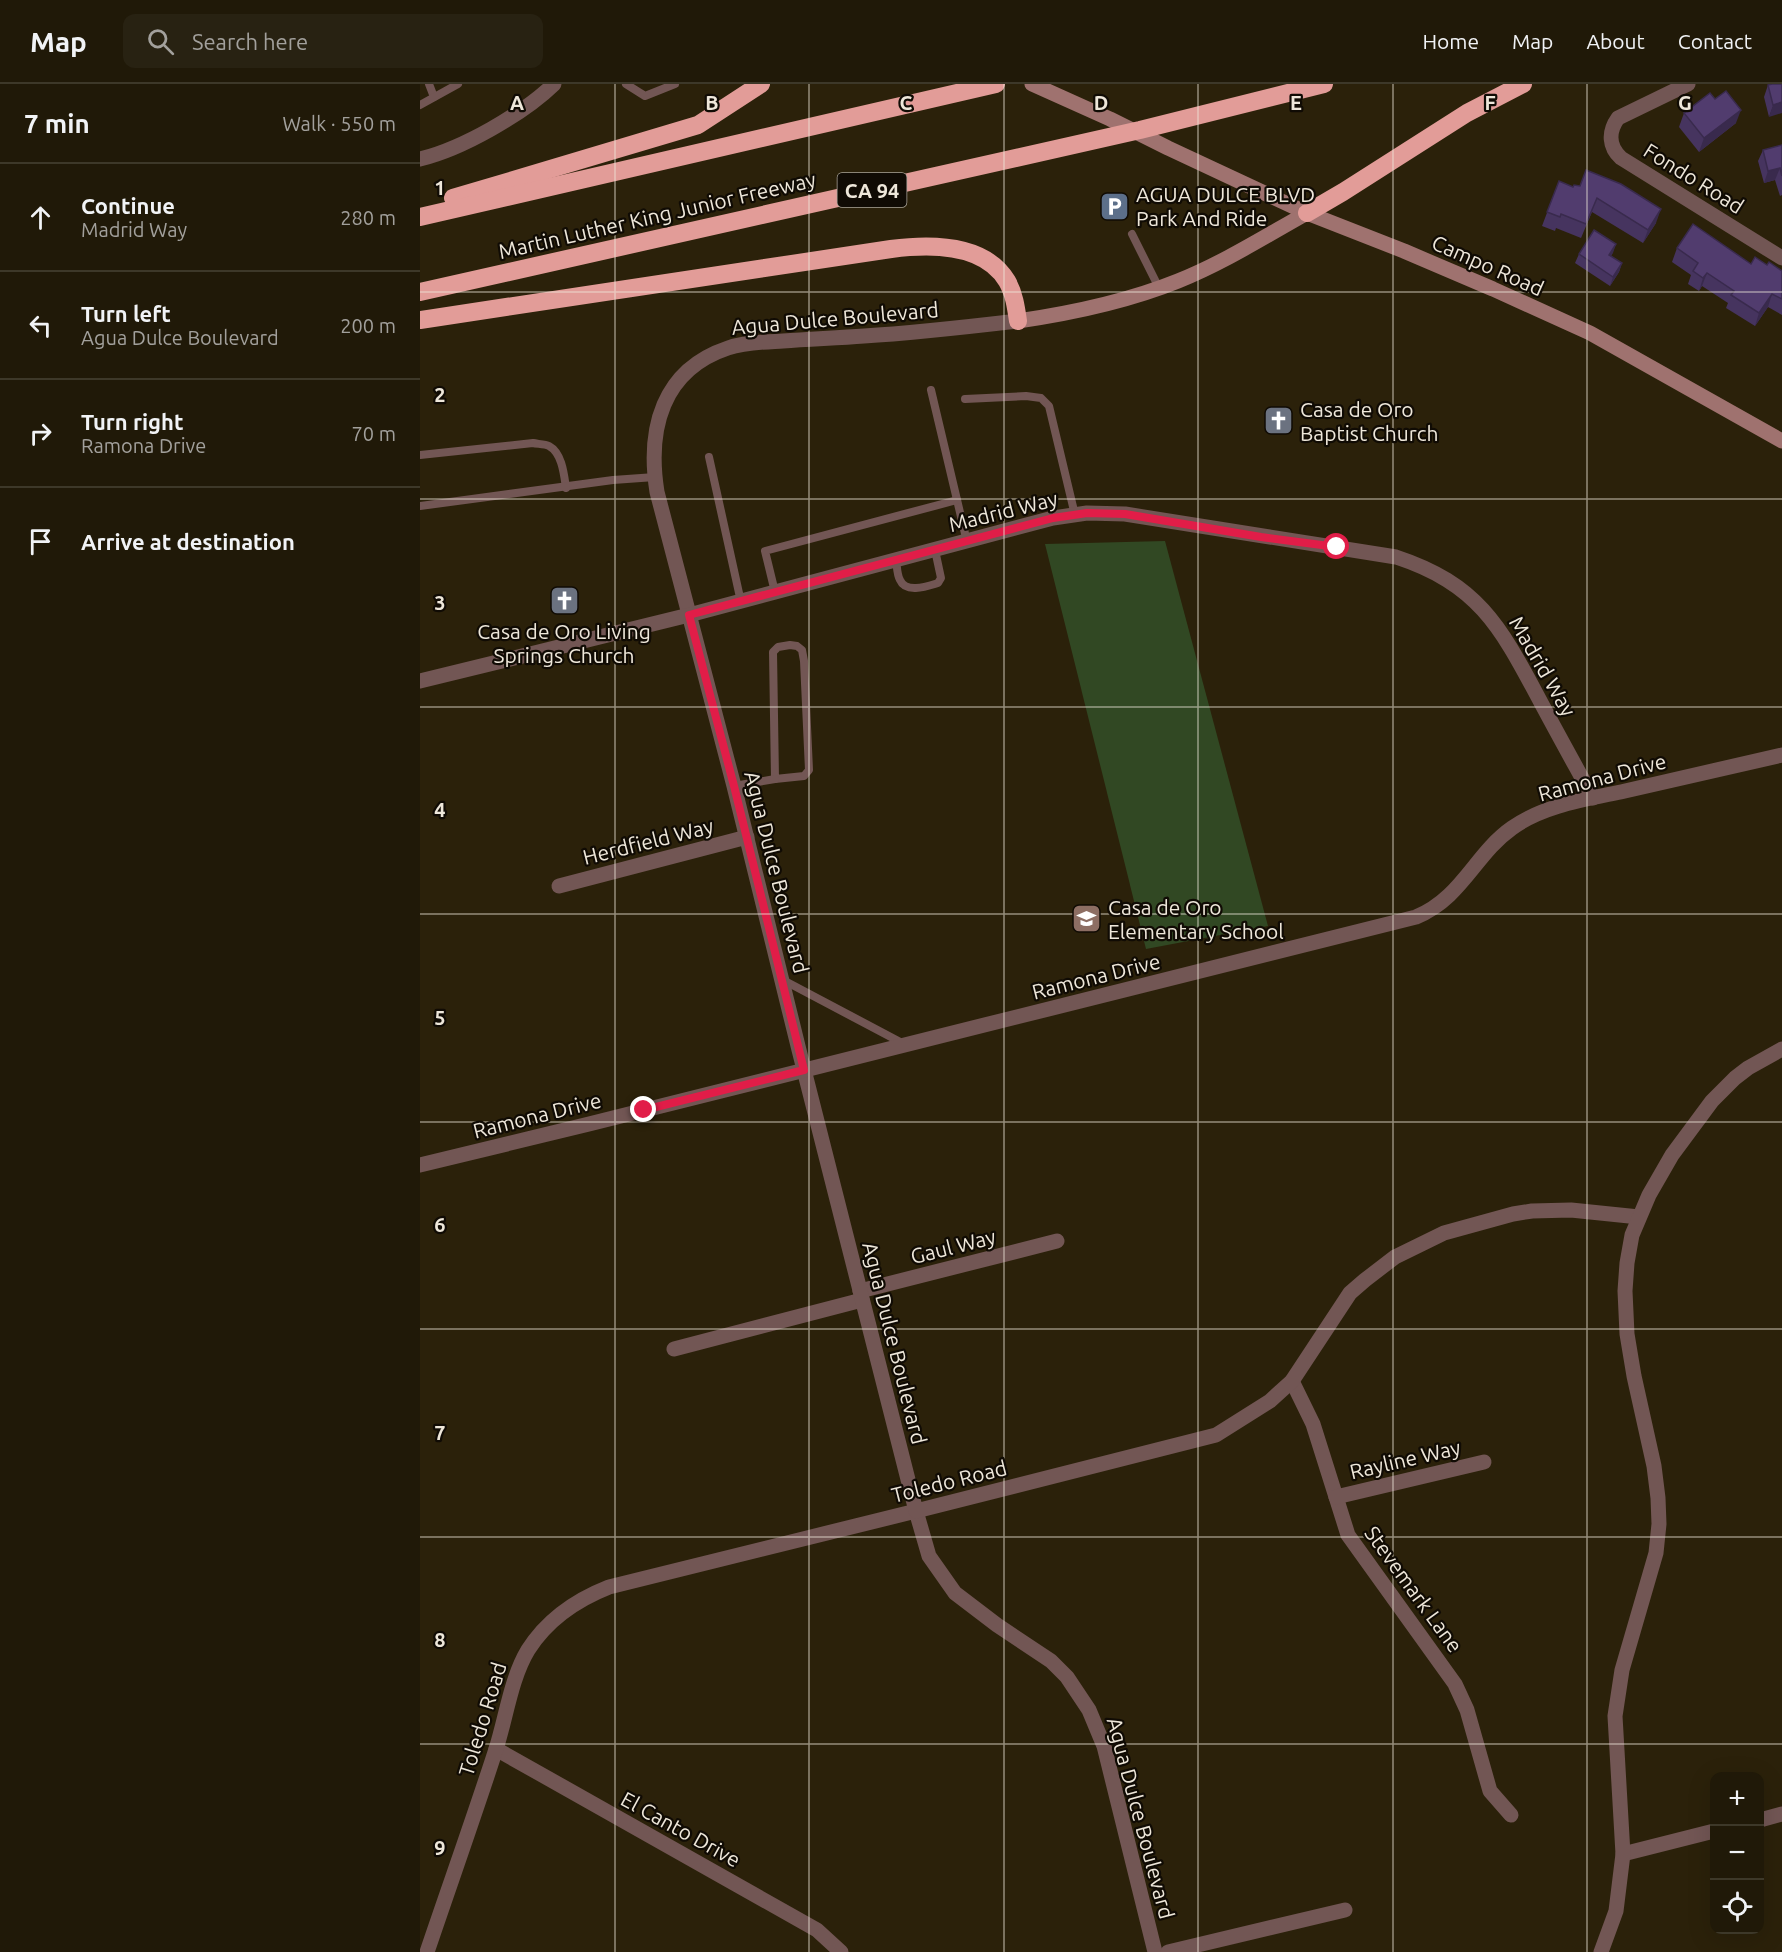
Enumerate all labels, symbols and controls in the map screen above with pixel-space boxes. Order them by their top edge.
search box [123,14,543,68]
icon: search [144,25,177,58]
text: Map [30,26,87,57]
text: Search here [192,29,308,54]
text: Home [1422,29,1479,53]
text: Map [1512,29,1553,53]
text: About [1586,29,1645,53]
text: Contact [1678,29,1752,53]
text: A [510,91,524,114]
text: B [705,91,719,114]
text: C [900,91,913,114]
text: D [1094,91,1108,114]
text: E [1290,91,1302,114]
text: F [1484,91,1496,114]
text: G [1678,91,1692,114]
text: 7 min [24,109,90,138]
text: Walk · 550 m [283,112,396,135]
street label: Fondo Road [1640,138,1748,218]
street label: Martin Luther King Junior Freeway [496,167,818,263]
road number: CA 94 [838,173,906,207]
text: 1 [434,176,446,199]
place label: AGUA DULCE BLVD Park And Ride [1136,182,1315,230]
parking icon: AGUA DULCE BLVD Park And Ride [1099,190,1131,222]
text: Continue [81,193,175,218]
icon: ahead [24,201,57,234]
text: 280 m [340,206,396,229]
text: Madrid Way [81,218,187,241]
street label: Campo Road [1428,230,1548,300]
street label: Agua Dulce Boulevard [731,297,939,339]
text: Turn left [81,301,171,326]
icon: left [24,309,57,342]
text: 200 m [340,314,396,337]
text: Agua Dulce Boulevard [81,326,279,349]
text: 2 [434,383,446,406]
place label: Casa de Oro Baptist Church [1300,397,1439,445]
church icon: Casa de Oro Baptist Church [1263,405,1295,437]
text: Turn right [81,409,183,434]
icon: right [24,417,57,450]
text: 70 m [352,422,396,445]
text: Ramona Drive [81,434,206,457]
street label: Madrid Way [946,486,1060,536]
icon: arrive [24,525,57,558]
text: Arrive at destination [81,529,295,554]
route start [1323,533,1349,559]
church icon: Casa de Oro Living Springs Church [548,584,580,616]
text: 3 [434,591,446,614]
street label: Madrid Way [1505,612,1581,720]
place label: Casa de Oro Living Springs Church [477,619,651,667]
street label: Ramona Drive [1535,748,1669,806]
street label: Agua Dulce Boulevard [740,768,814,976]
text: 4 [434,798,446,821]
street label: Herdfield Way [580,813,716,869]
place label: Casa de Oro Elementary School [1108,895,1284,943]
school or university icon: Casa de Oro Elementary School [1071,903,1103,935]
street label: Ramona Drive [1029,948,1163,1004]
text: 5 [434,1006,446,1029]
street label: Ramona Drive [470,1087,604,1143]
route end [630,1096,656,1122]
text: 6 [434,1213,446,1236]
street label: Gaul Way [908,1224,998,1268]
street label: Agua Dulce Boulevard [858,1239,932,1447]
text: 7 [434,1421,446,1444]
street label: Rayline Way [1347,1435,1463,1483]
street label: Toledo Road [889,1455,1009,1507]
street label: Stevemark Lane [1360,1521,1468,1657]
text: 8 [434,1628,446,1651]
street label: Toledo Road [453,1659,511,1779]
street label: Agua Dulce Boulevard [1103,1715,1179,1921]
map controls [1710,1772,1764,1934]
button: + [1710,1772,1764,1826]
street label: El Canto Drive [617,1786,745,1872]
button: − [1710,1826,1764,1880]
text: 9 [434,1836,446,1859]
button: locate [1710,1880,1764,1934]

